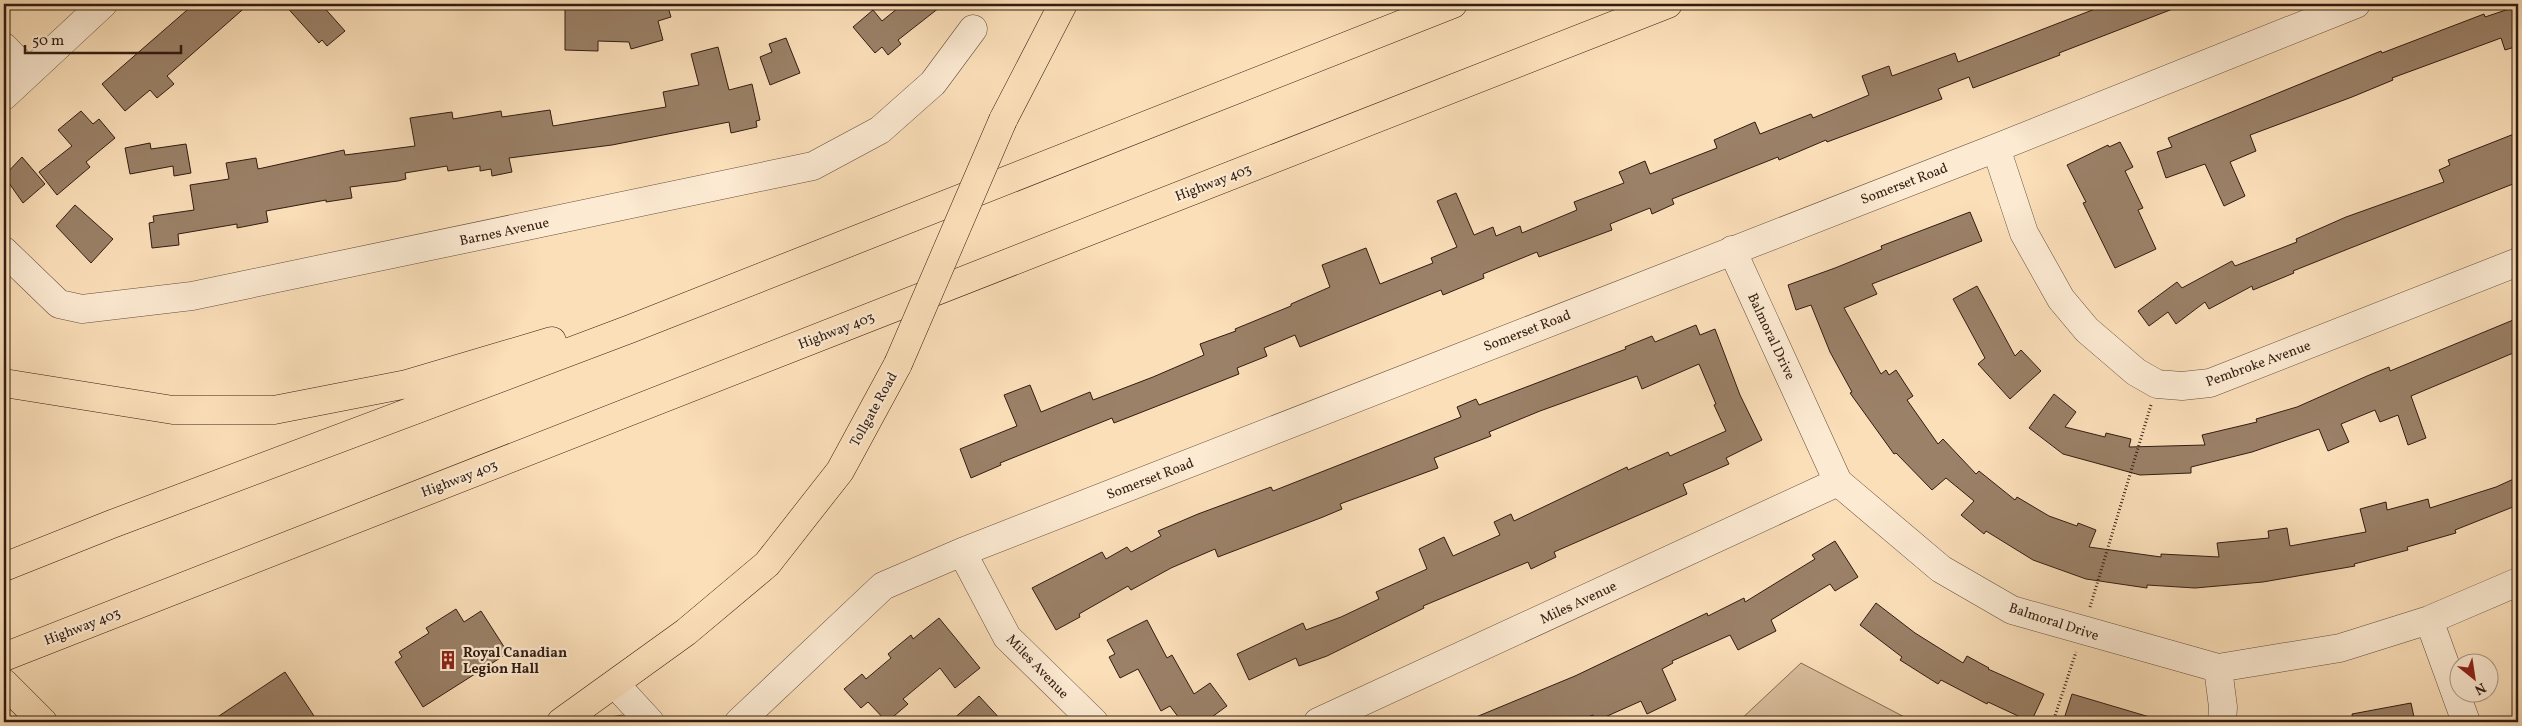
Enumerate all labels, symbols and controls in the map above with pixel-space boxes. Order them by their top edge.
scale bar [25,22,181,54]
text: 50 m [32,31,64,52]
street label: Somerset Road [1858,159,1951,210]
street label: Highway 403 [1173,160,1254,207]
street label: Barnes Avenue [458,214,551,251]
street label: Balmoral Drive [1742,290,1799,383]
street label: Somerset Road [1481,306,1574,357]
street label: Highway 403 [796,308,877,355]
street label: Pembroke Avenue [2203,336,2314,392]
street label: Tollgate Road [846,369,903,450]
street label: Somerset Road [1104,454,1197,505]
street label: Highway 403 [419,456,500,503]
street label: Miles Avenue [1537,577,1620,629]
street label: Balmoral Drive [2006,599,2101,646]
street label: Highway 403 [42,604,123,651]
street label: Miles Avenue [1001,631,1073,704]
place label: Royal Canadian Legion Hall [463,644,567,679]
building icon: Royal Canadian Legion Hall [437,649,459,671]
north arrow [2450,654,2500,704]
text: N [2471,677,2489,699]

